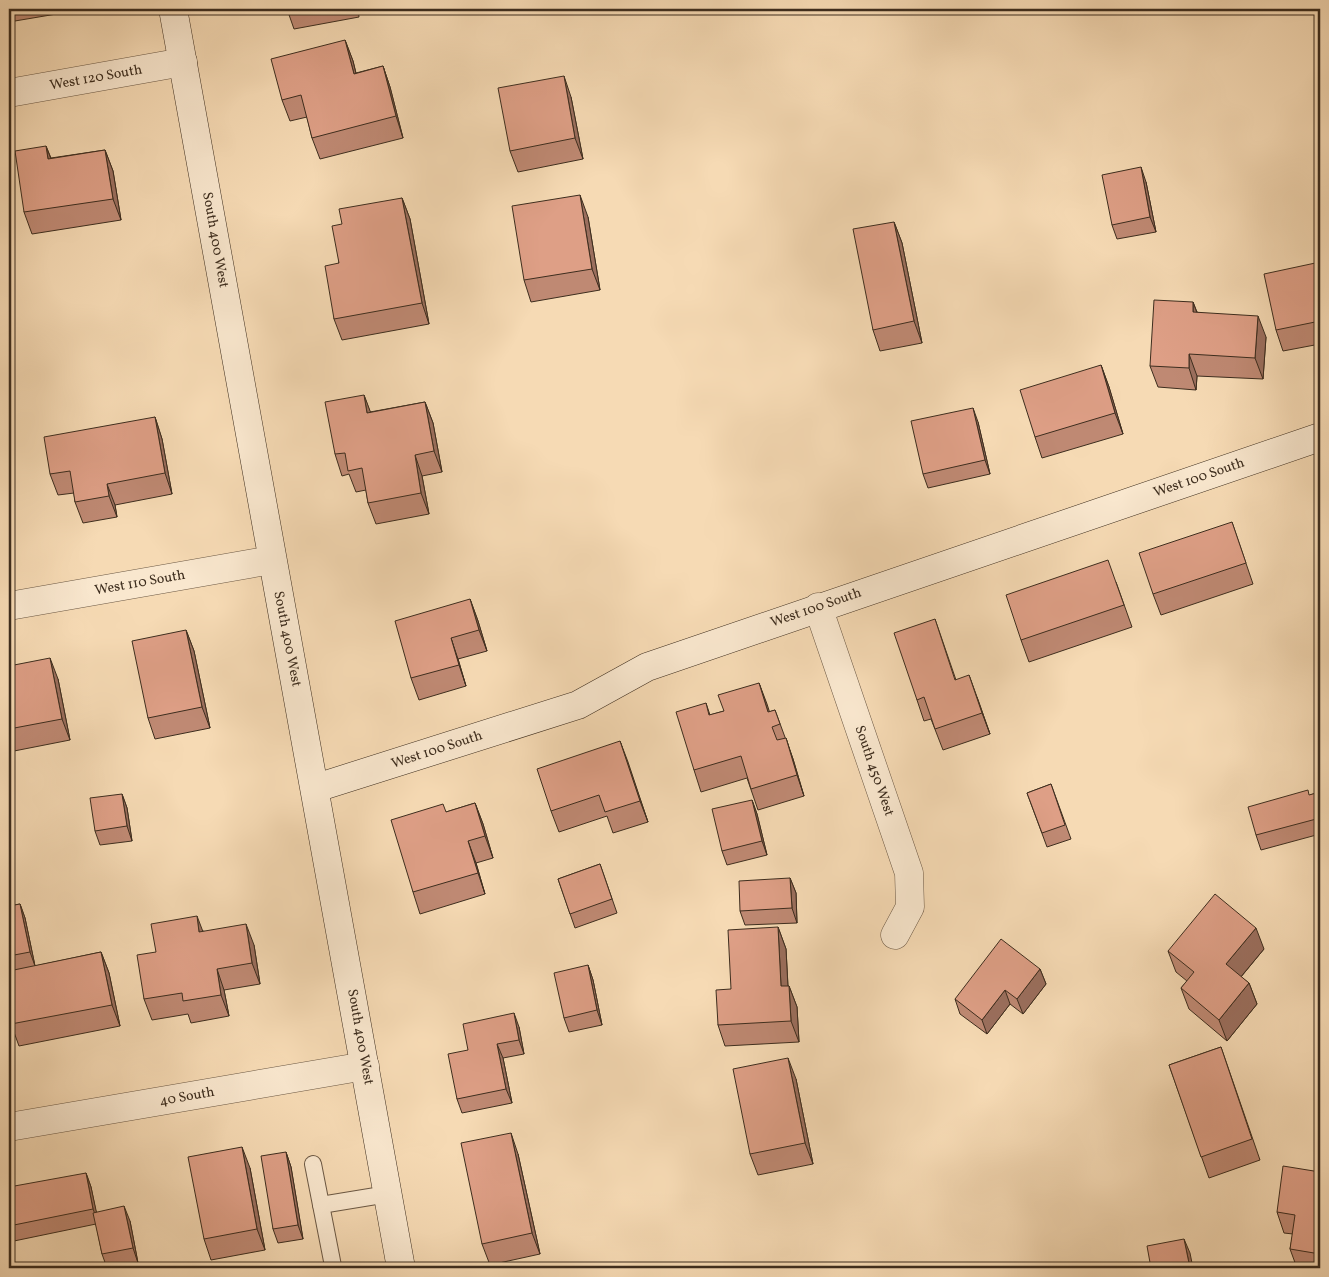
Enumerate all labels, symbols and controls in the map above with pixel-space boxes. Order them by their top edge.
street label: West 120 South [48,61,144,95]
street label: South 400 West [197,191,233,290]
street label: West 100 South [1151,454,1247,502]
street label: West 110 South [93,566,187,600]
street label: West 100 South [768,584,864,632]
street label: South 400 West [268,589,306,689]
street label: South 450 West [850,723,898,819]
street label: West 100 South [389,726,485,774]
street label: South 400 West [342,988,378,1087]
street label: 40 South [158,1083,216,1111]

